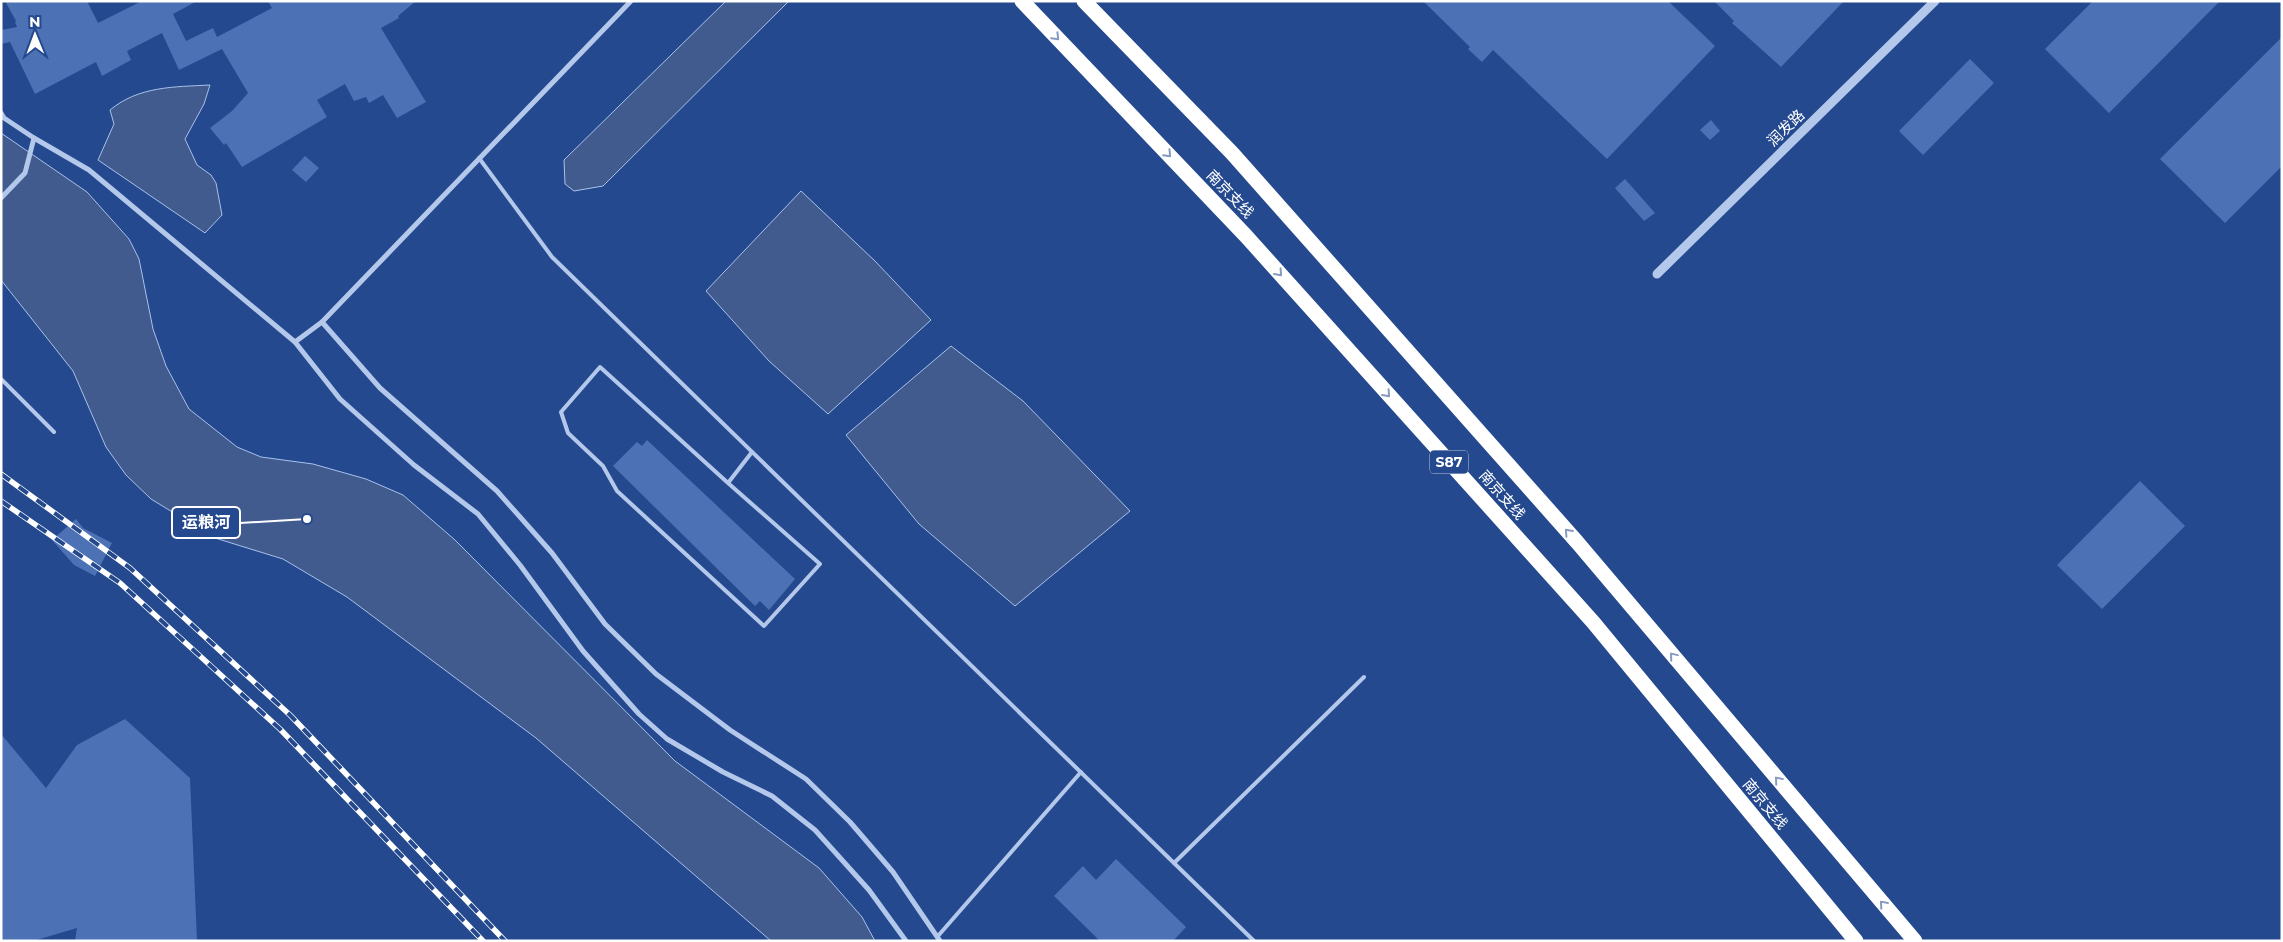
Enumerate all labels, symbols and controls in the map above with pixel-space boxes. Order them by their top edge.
north arrow [10,10,60,60]
text: N [29,13,41,31]
one-way arrow [1050,31,1059,40]
street label: 润发路 [1763,105,1808,150]
one-way arrow [1162,149,1171,158]
street label: 南京支线 [1203,165,1258,222]
one-way arrow [1273,267,1282,276]
one-way arrow [1382,388,1391,397]
road number: S87 [1430,451,1468,474]
street label: 南京支线 [1475,466,1530,523]
callout: 运粮河 [172,507,240,538]
text: 运粮河 [182,513,230,532]
one-way arrow [1565,528,1574,537]
one-way arrow [1671,653,1679,662]
street label: 南京支线 [1739,775,1792,833]
one-way arrow [1774,777,1783,786]
one-way arrow [1881,901,1889,910]

